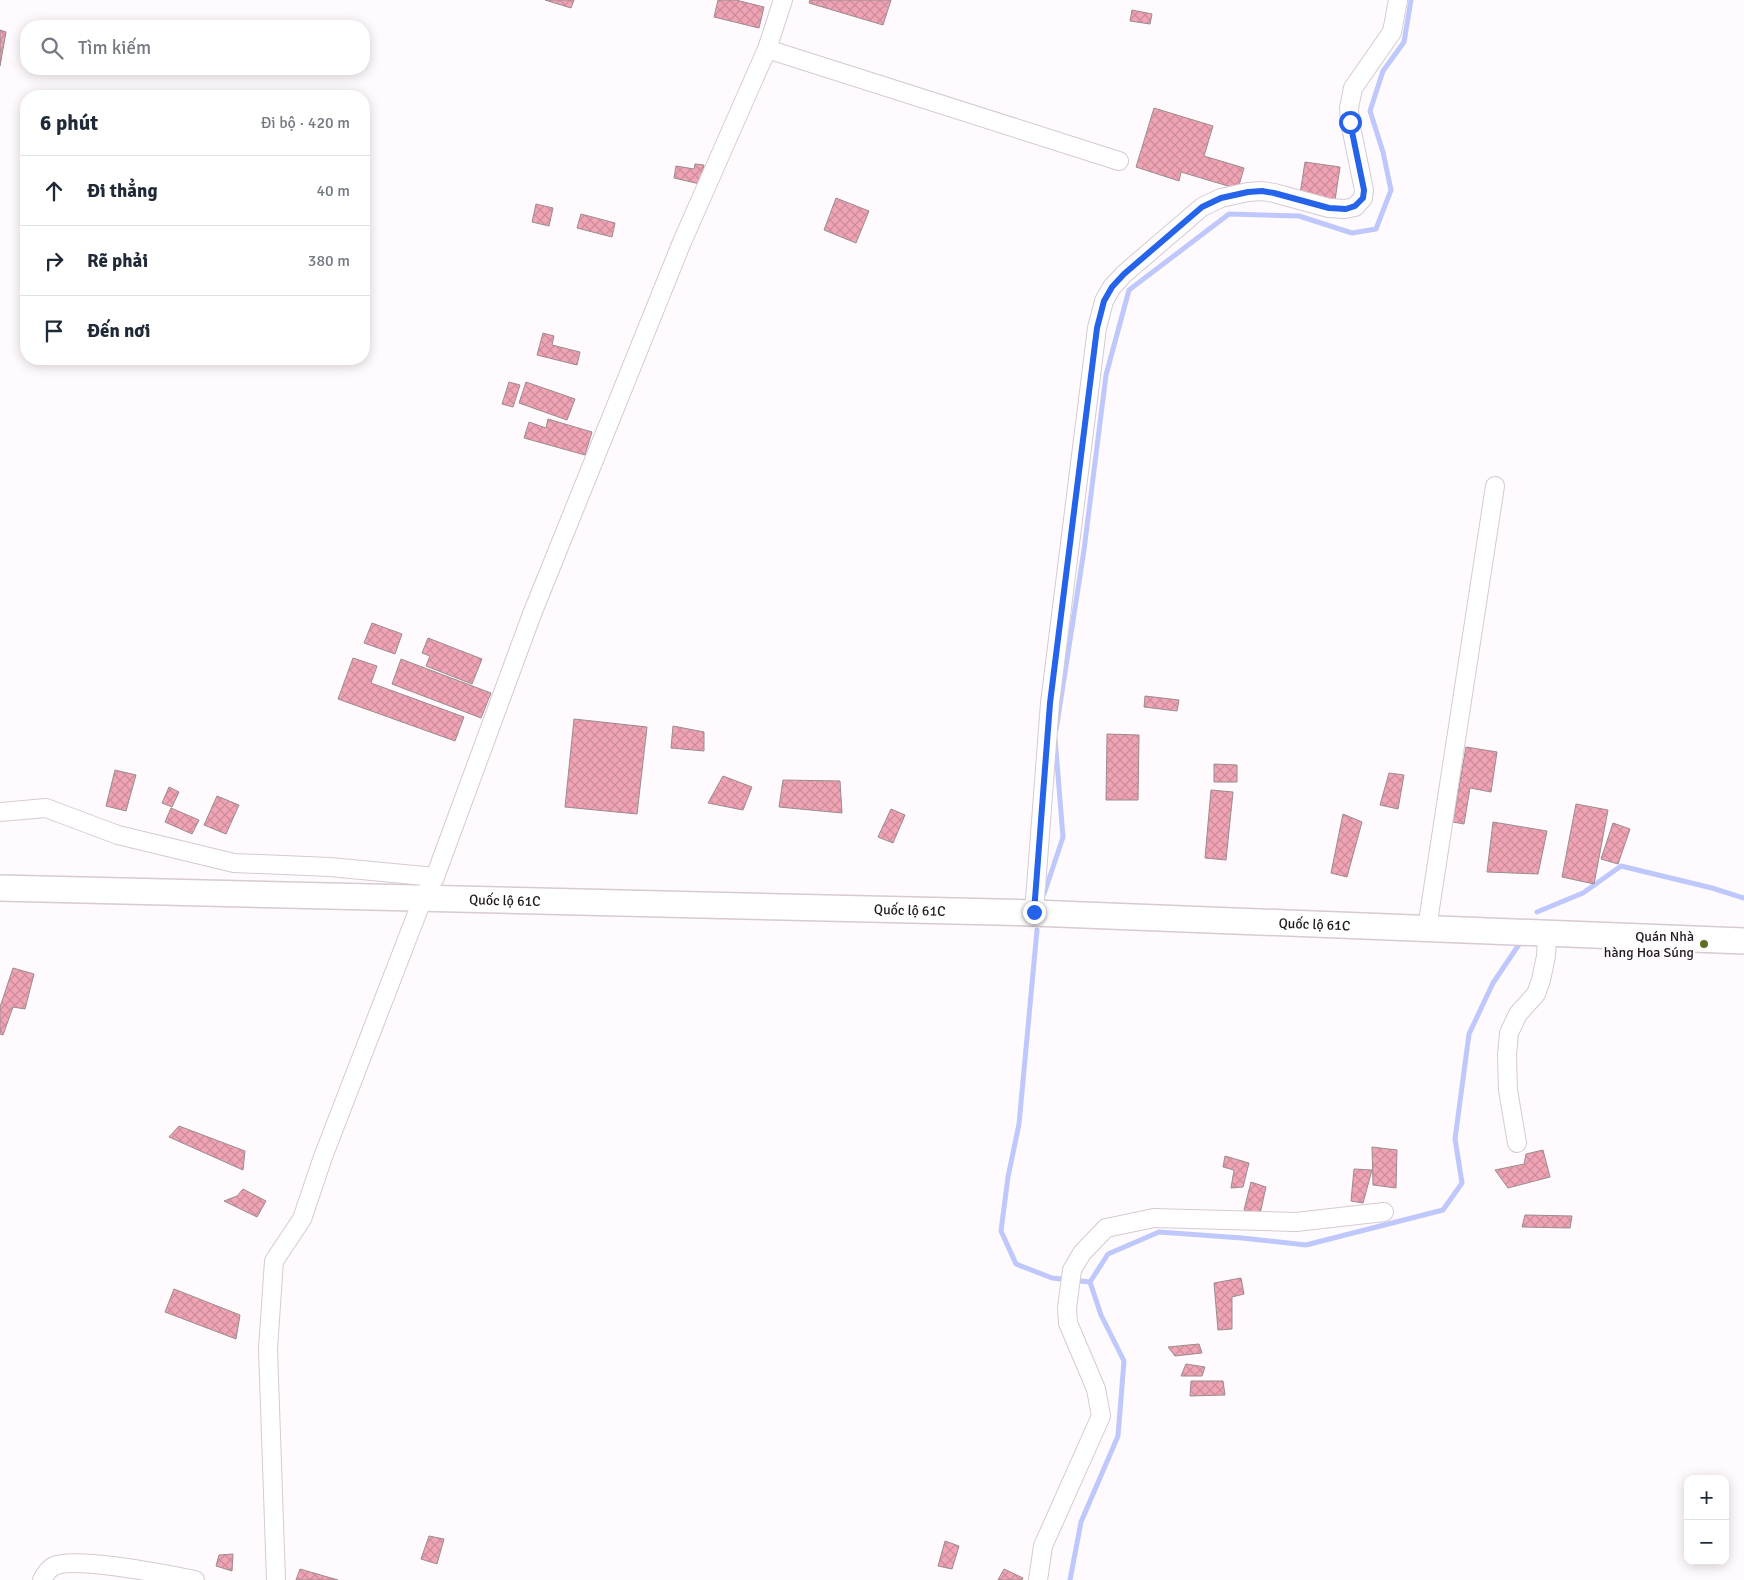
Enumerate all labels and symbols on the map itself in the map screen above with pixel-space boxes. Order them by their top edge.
route start [1339,111,1362,134]
street label: Quốc lộ 61C [469,891,541,910]
street label: Quốc lộ 61C [874,901,946,920]
route end [1023,901,1046,924]
street label: Quốc lộ 61C [1278,915,1351,934]
place label: Quán Nhà hàng Hoa Súng [1604,928,1694,961]
marker: Quán Nhà hàng Hoa Súng [1698,938,1710,950]

